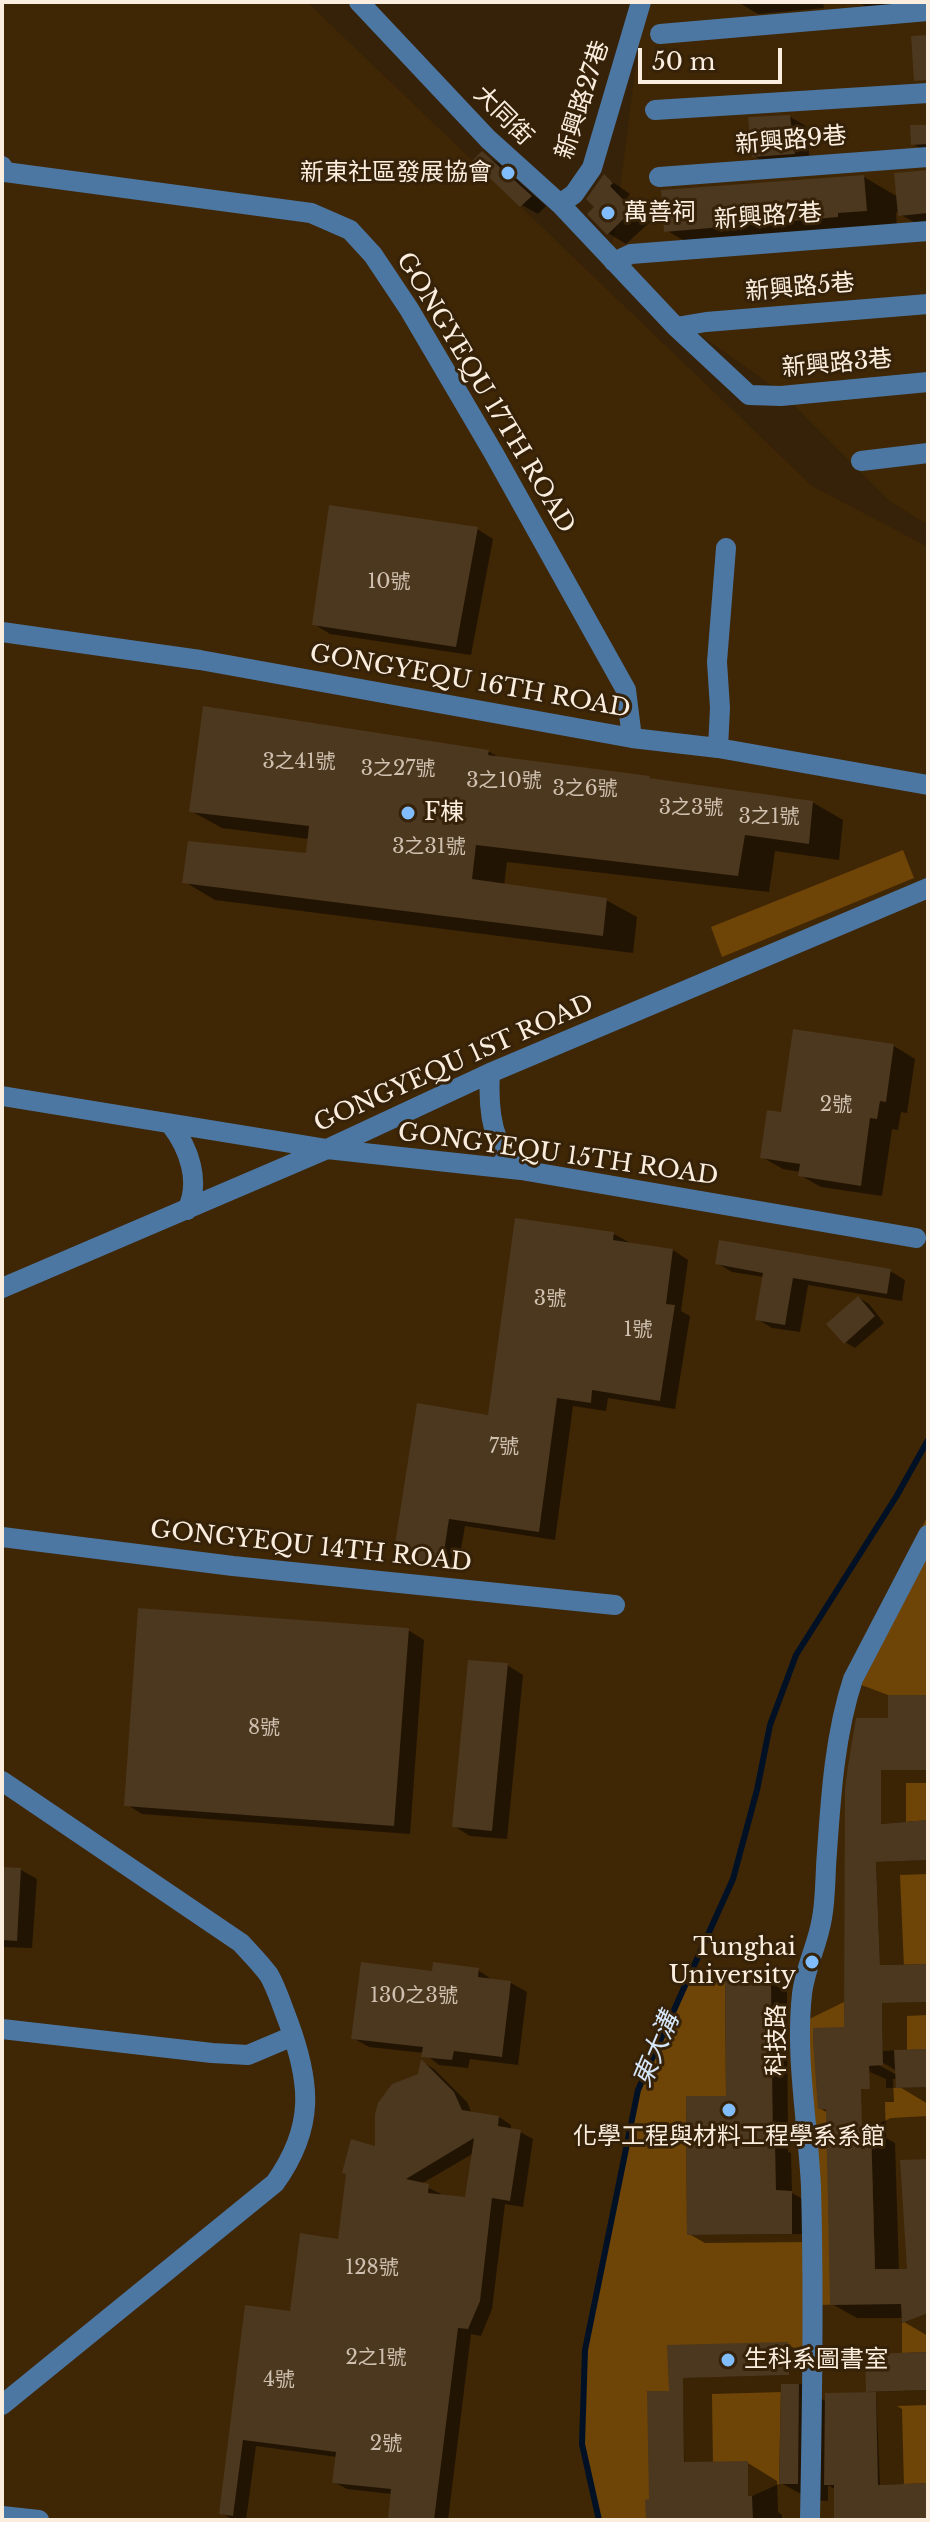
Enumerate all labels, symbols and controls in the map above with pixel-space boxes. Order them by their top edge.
scale bar [642,32,786,82]
street label: 新興路27巷 [550,37,616,163]
text: 50 m [652,47,715,76]
street label: 大同街 [467,80,539,152]
street label: 新興路9巷 [734,122,848,160]
place label: 新東社區發展協會 [300,159,492,187]
marker: 新東社區發展協會 [499,164,517,182]
place label: 萬善祠 [624,199,696,227]
street label: 新興路7巷 [713,199,823,235]
marker: 萬善祠 [599,204,617,222]
street label: GONGYEQU 17TH ROAD [390,247,580,539]
street label: 新興路5巷 [744,269,856,307]
street label: 新興路3巷 [781,345,893,383]
house number: 10號 [367,570,411,594]
street label: GONGYEQU 16TH ROAD [307,640,633,724]
house number: 3之41號 [263,750,335,774]
house number: 3之27號 [361,757,435,781]
house number: 3之10號 [466,769,542,793]
house number: 3之6號 [552,777,618,801]
house number: 3之3號 [659,796,723,820]
place label: F棟 [424,799,464,827]
marker: F棟 [399,804,417,822]
house number: 3之1號 [738,805,800,829]
house number: 3之31號 [392,835,466,859]
street label: GONGYEQU 1ST ROAD [310,989,598,1139]
house number: 2號 [820,1093,852,1117]
street label: GONGYEQU 15TH ROAD [396,1118,720,1192]
house number: 3號 [534,1287,566,1311]
house number: 1號 [624,1318,652,1342]
house number: 7號 [489,1435,519,1459]
street label: GONGYEQU 14TH ROAD [149,1516,473,1578]
house number: 8號 [248,1716,280,1740]
place label: Tunghai University [669,1934,796,1990]
marker: Tunghai University [803,1953,821,1971]
house number: 130之3號 [370,1984,458,2008]
street label: 科技路 [763,2004,791,2076]
water label: 東大溝 [627,2008,687,2092]
marker: 化學工程與材料工程學系系館 [720,2101,738,2119]
place label: 化學工程與材料工程學系系館 [573,2123,885,2151]
house number: 128號 [345,2256,399,2280]
house number: 2之1號 [345,2346,407,2370]
place label: 生科系圖書室 [744,2346,888,2374]
marker: 生科系圖書室 [719,2351,737,2369]
house number: 4號 [263,2368,295,2392]
house number: 2號 [370,2432,402,2456]

